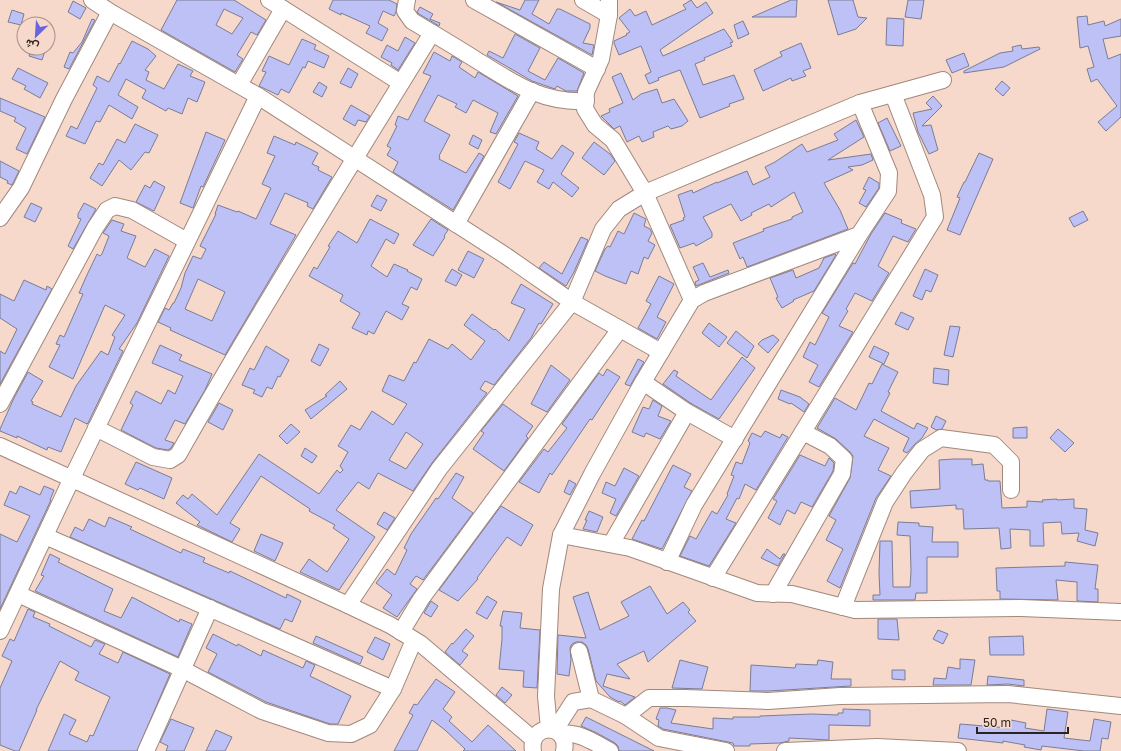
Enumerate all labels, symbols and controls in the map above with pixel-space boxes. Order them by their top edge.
north arrow [16,16,56,56]
text: ش [23,36,41,54]
scale bar [977,709,1068,735]
text: 50 m [983,715,1011,730]

